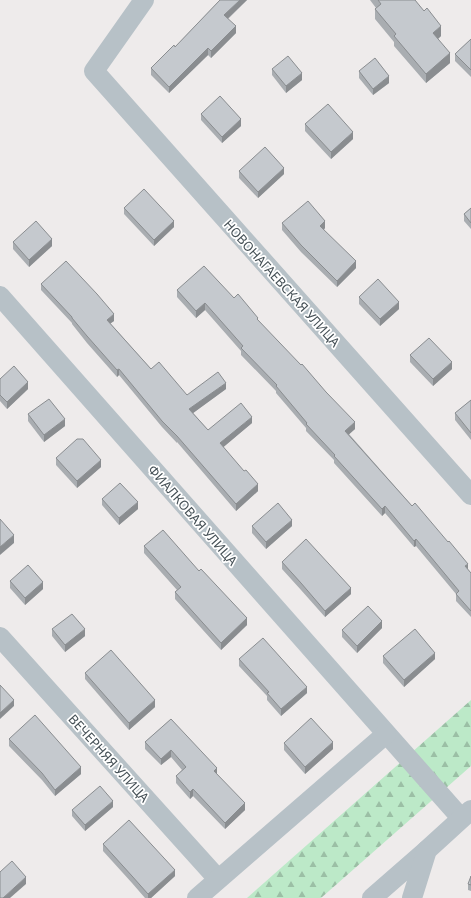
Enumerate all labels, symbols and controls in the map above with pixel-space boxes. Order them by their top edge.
street label: НОВОНАГАЕВСКАЯ УЛИЦА [220,215,345,351]
street label: ФИАЛКОВАЯ УЛИЦА [144,461,242,570]
street label: ВЕЧЕРНЯЯ УЛИЦА [65,710,154,806]

